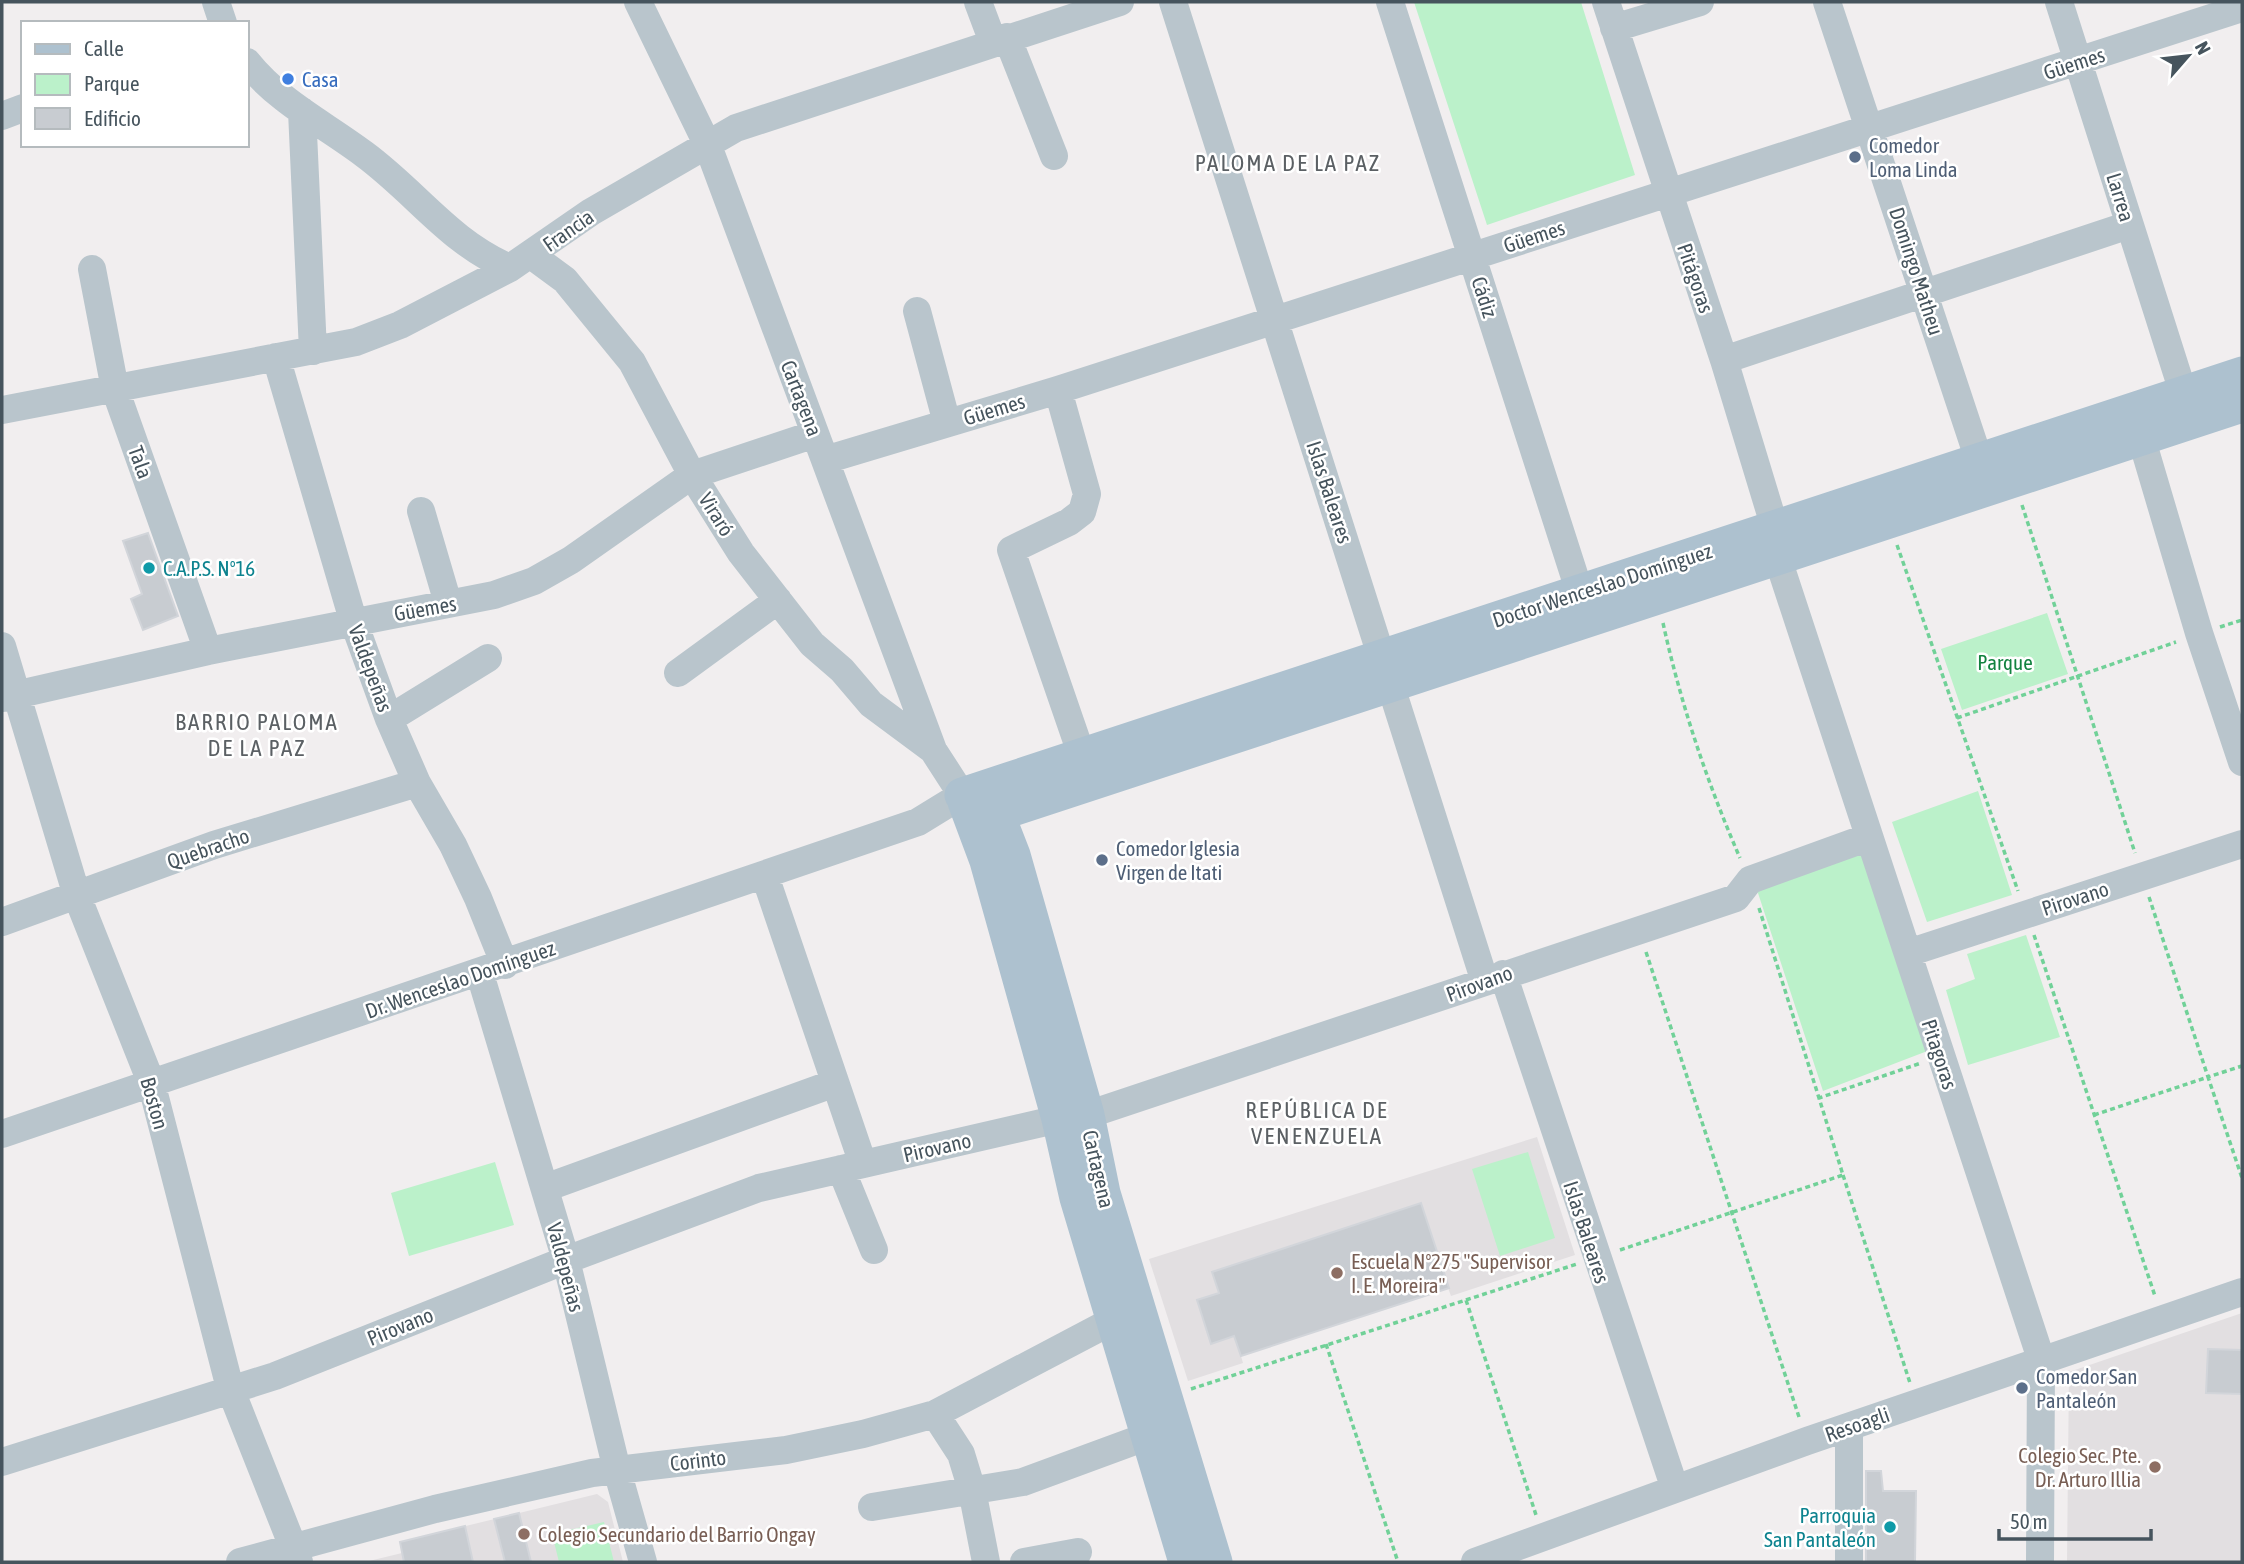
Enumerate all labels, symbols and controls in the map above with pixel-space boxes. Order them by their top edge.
legend [21,21,248,147]
north arrow [2153,21,2223,91]
text: Calle [84,36,124,60]
text: N [2191,38,2215,58]
street label: Güemes [2040,42,2108,84]
place label: Casa [302,67,338,91]
text: Parque [84,71,139,95]
marker: Casa [280,71,296,87]
text: Edificio [84,106,141,130]
place label: Comedor Loma Linda [1869,133,1958,181]
marker: Comedor Loma Linda [1847,149,1863,165]
district label: PALOMA DE LA PAZ [1195,150,1381,176]
street label: Larrea [2102,170,2140,224]
street label: Francia [538,204,598,256]
street label: Domingo Matheu [1885,204,1949,338]
street label: Güemes [1500,215,1568,257]
street label: Pitágoras [1673,240,1719,316]
street label: Cádiz [1467,274,1503,321]
street label: Cartagena [777,357,827,439]
street label: Güemes [960,388,1028,430]
street label: Islas Baleares [1302,438,1358,546]
street label: Tala [124,442,158,482]
street label: Viraró [694,488,740,540]
street label: Doctor Wenceslao Domínguez [1489,538,1715,632]
place label: C.A.P.S. Nº16 [163,556,255,580]
marker: C.A.P.S. Nº16 [141,560,157,576]
street label: Güemes [392,591,458,625]
street label: Valdepeñas [344,621,398,715]
park label: Parque [1977,650,2033,674]
district label: BARRIO PALOMA DE LA PAZ [175,709,339,761]
street label: Quebracho [164,823,252,873]
place label: Comedor Iglesia Virgen de Itati [1116,836,1240,884]
marker: Comedor Iglesia Virgen de Itati [1094,852,1110,868]
street label: Pirovano [2039,876,2111,920]
street label: Dr. Wenceslao Domínguez [362,935,558,1023]
street label: Pirovano [1443,960,1515,1006]
street label: Pitagoras [1917,1016,1963,1092]
street label: Boston [136,1074,174,1132]
district label: REPÚBLICA DE VENENZUELA [1245,1097,1389,1149]
street label: Pirovano [901,1128,973,1166]
street label: Cartagena [1078,1128,1120,1210]
street label: Islas Baleares [1559,1178,1615,1286]
street label: Valdepeñas [543,1220,589,1314]
place label: Escuela Nº275 "Supervisor I. E. Moreira" [1351,1249,1553,1297]
marker: Escuela Nº275 "Supervisor I. E. Moreira" [1329,1265,1345,1281]
street label: Pirovano [364,1302,436,1350]
place label: Comedor San Pantaleón [2036,1364,2138,1412]
marker: Comedor San Pantaleón [2014,1380,2030,1396]
street label: Resoagli [1822,1402,1892,1446]
place label: Colegio Sec. Pte. Dr. Arturo Illia [2018,1443,2141,1491]
street label: Corinto [669,1445,727,1475]
marker: Colegio Sec. Pte. Dr. Arturo Illia [2147,1459,2163,1475]
scale bar [1999,1498,2151,1542]
place label: Parroquia San Pantaleón [1764,1503,1876,1551]
text: 50 m [2010,1509,2048,1533]
marker: Parroquia San Pantaleón [1882,1519,1898,1535]
place label: Colegio Secundario del Barrio Ongay [538,1522,816,1546]
marker: Colegio Secundario del Barrio Ongay [516,1526,532,1542]

